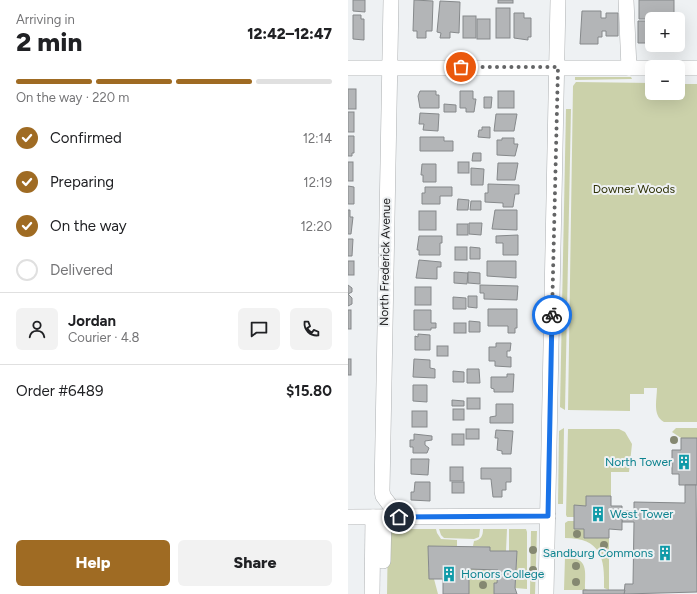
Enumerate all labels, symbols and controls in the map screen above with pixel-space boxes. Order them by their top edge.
text: Arriving in [16,12,75,27]
map controls [645,12,685,100]
button: + [645,12,685,52]
text: 12:42–12:47 [247,25,332,43]
text: 2 min [16,26,82,58]
pin [444,50,478,84]
icon: bag [450,56,472,78]
button: − [645,60,685,100]
text: On the way · 220 m [16,90,129,105]
icon: check [16,127,38,149]
text: Confirmed [50,129,122,147]
text: 12:14 [303,131,332,146]
icon: check [16,171,38,193]
text: Preparing [50,173,114,191]
text: 12:19 [303,175,332,190]
park label: Downer Woods [593,182,676,196]
street label: North Frederick Avenue [377,198,393,326]
icon: check [16,215,38,237]
text: On the way [50,217,127,235]
text: 12:20 [300,219,332,234]
text: Delivered [50,261,113,279]
courier [532,295,572,335]
icon: bike [541,304,563,326]
button: person [16,308,58,350]
button: chat [238,308,280,350]
button: phone [290,308,332,350]
text: Jordan [68,312,116,330]
text: Courier · 4.8 [68,330,140,345]
text: Order #6489 [16,382,103,400]
text: $15.80 [286,382,332,400]
building icon: North Tower [675,453,693,471]
place label: North Tower [605,455,672,469]
pin [382,500,416,534]
building icon: West Tower [589,505,607,523]
icon: home [388,506,410,528]
place label: West Tower [610,507,673,521]
button: Help [16,540,170,586]
button: Share [178,540,332,586]
building icon: Sandburg Commons [656,544,674,562]
place label: Sandburg Commons [543,546,653,560]
building icon: Honors College [440,565,458,583]
place label: Honors College [461,567,545,581]

